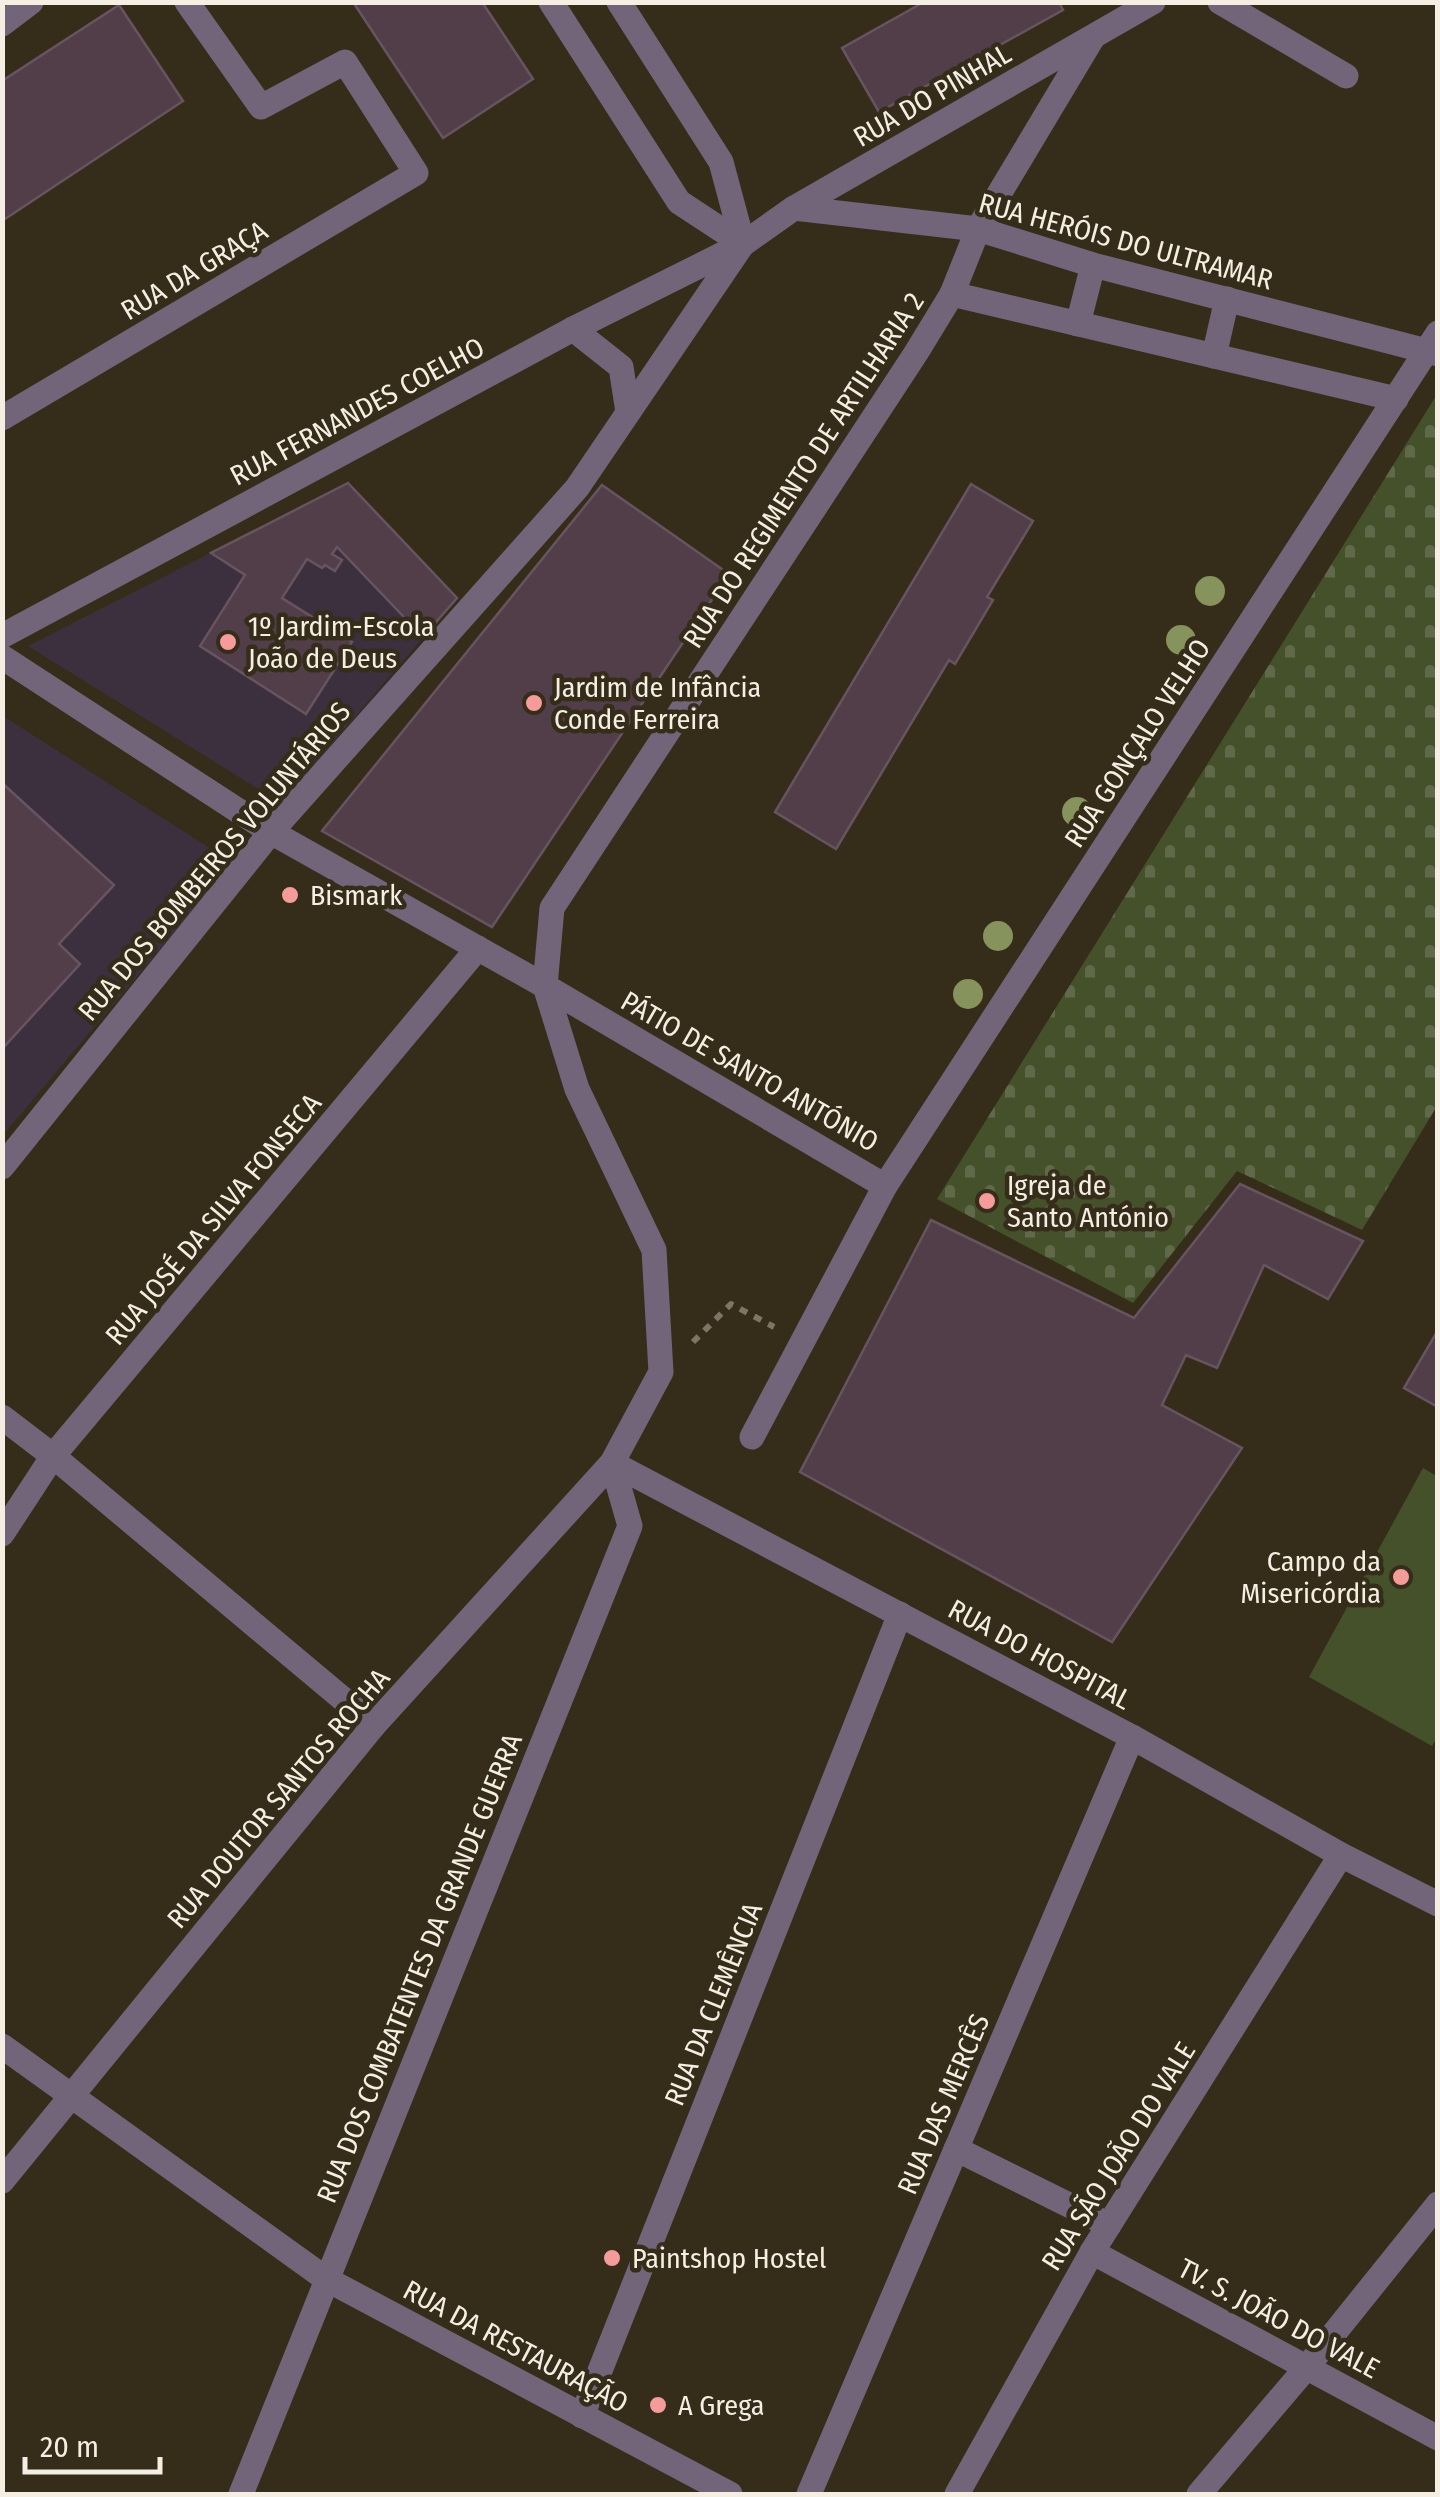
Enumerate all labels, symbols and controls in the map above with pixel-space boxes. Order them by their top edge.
street label: RUA DO PINHAL [848,37,1017,154]
street label: RUA HERÓIS DO ULTRAMAR [975,186,1276,297]
street label: RUA DA GRAÇA [115,214,274,327]
street label: RUA DO REGIMENTO DE ARTILHARIA 2 [676,287,931,654]
street label: RUA FERNANDES COELHO [225,330,490,492]
place label: 1º Jardim-Escola João de Deus [248,610,435,675]
marker: 1º Jardim-Escola João de Deus [217,631,239,653]
street label: RUA GONÇALO VELHO [1058,633,1217,854]
place label: Jardim de Infância Conde Ferreira [554,671,761,736]
marker: Jardim de Infância Conde Ferreira [523,692,545,714]
street label: RUA DOS BOMBEIROS VOLUNTÁRIOS [71,695,357,1027]
place label: Bismark [310,879,403,912]
marker: Bismark [279,884,301,906]
street label: PÁTIO DE SANTO ANTÓNIO [615,984,884,1159]
street label: RUA JOSÉ DA SILVA FONSECA [99,1087,328,1352]
place label: Igreja de Santo António [1007,1169,1169,1234]
marker: Igreja de Santo António [976,1190,998,1212]
place label: Campo da Misericórdia [1240,1545,1381,1610]
marker: Campo da Misericórdia [1390,1566,1412,1588]
street label: RUA DO HOSPITAL [943,1592,1137,1717]
street label: RUA DOUTOR SANTOS ROCHA [160,1662,397,1935]
street label: RUA DOS COMBATENTES DA GRANDE GUERRA [310,1729,529,2208]
street label: RUA DA CLEMÊNCIA [658,1898,769,2110]
street label: RUA DAS MERCÊS [891,2009,996,2199]
street label: RUA SÃO JOÃO DO VALE [1035,2036,1202,2277]
place label: Paintshop Hostel [632,2242,826,2275]
marker: Paintshop Hostel [601,2247,623,2269]
street label: TV. S. JOÃO DO VALE [1173,2252,1385,2385]
street label: RUA DA RESTAURAÇÃO [398,2273,634,2420]
place label: A Grega [678,2389,765,2422]
marker: A Grega [647,2394,669,2416]
scale bar [25,2412,160,2474]
text: 20 m [40,2429,99,2465]

